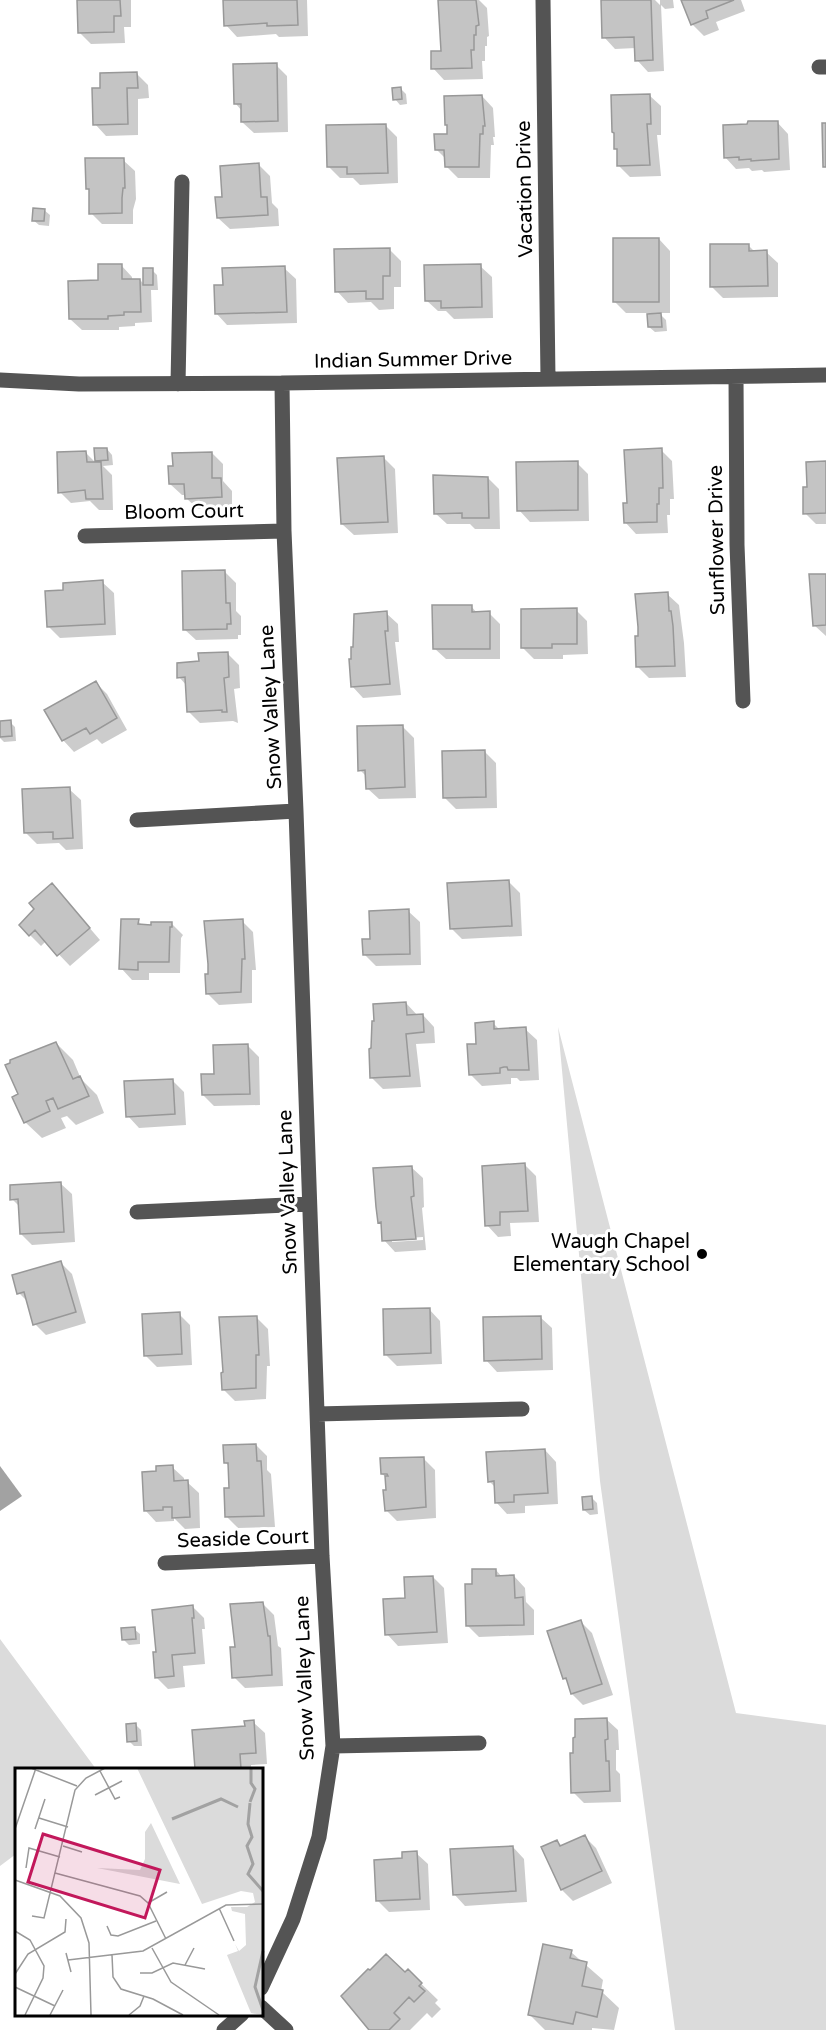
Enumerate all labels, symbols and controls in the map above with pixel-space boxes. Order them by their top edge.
street label: Vacation Drive [512,120,538,258]
street label: Indian Summer Drive [314,346,512,374]
street label: Sunflower Drive [704,465,730,615]
street label: Bloom Court [124,499,244,525]
street label: Snow Valley Lane [255,624,287,790]
street label: Snow Valley Lane [273,1109,303,1275]
place label: Waugh Chapel Elementary School [512,1230,690,1277]
marker: Waugh Chapel Elementary School [695,1247,709,1261]
street label: Seaside Court [177,1525,310,1553]
street label: Snow Valley Lane [290,1595,320,1761]
inset map [15,1768,262,2015]

